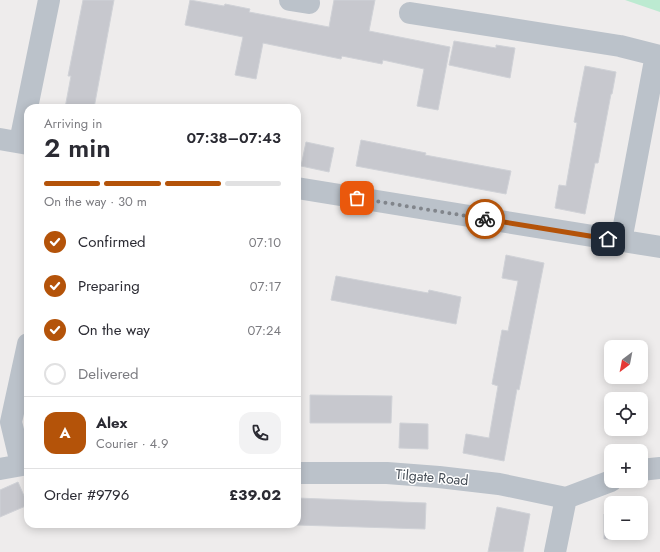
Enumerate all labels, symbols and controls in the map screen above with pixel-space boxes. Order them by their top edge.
text: Arriving in [44,114,102,133]
text: 07:38–07:43 [186,127,281,149]
text: 2 min [44,129,111,167]
pin [340,181,374,215]
icon: bag [346,187,368,209]
text: On the way · 30 m [44,192,147,211]
courier [465,199,505,239]
icon: bike [474,208,496,230]
pin [591,222,625,256]
icon: home [597,228,619,250]
icon: check [44,231,66,253]
text: Confirmed [78,231,146,253]
text: 07:10 [249,233,281,252]
icon: check [44,275,66,297]
text: Preparing [78,275,140,297]
text: 07:17 [250,277,281,296]
icon: check [44,319,66,341]
text: On the way [78,319,150,341]
text: 07:24 [247,321,281,340]
north arrow [604,340,648,384]
map controls [604,340,648,540]
text: Delivered [78,363,139,385]
button: locate [604,392,648,436]
text: Alex [96,412,127,434]
button: phone [239,412,281,454]
text: A [59,422,71,444]
text: Courier · 4.9 [96,434,169,453]
button: + [604,444,648,488]
street label: Tilgate Road [395,464,469,490]
text: Order #9796 [44,484,129,506]
text: £39.02 [229,484,281,506]
button: − [604,496,648,540]

